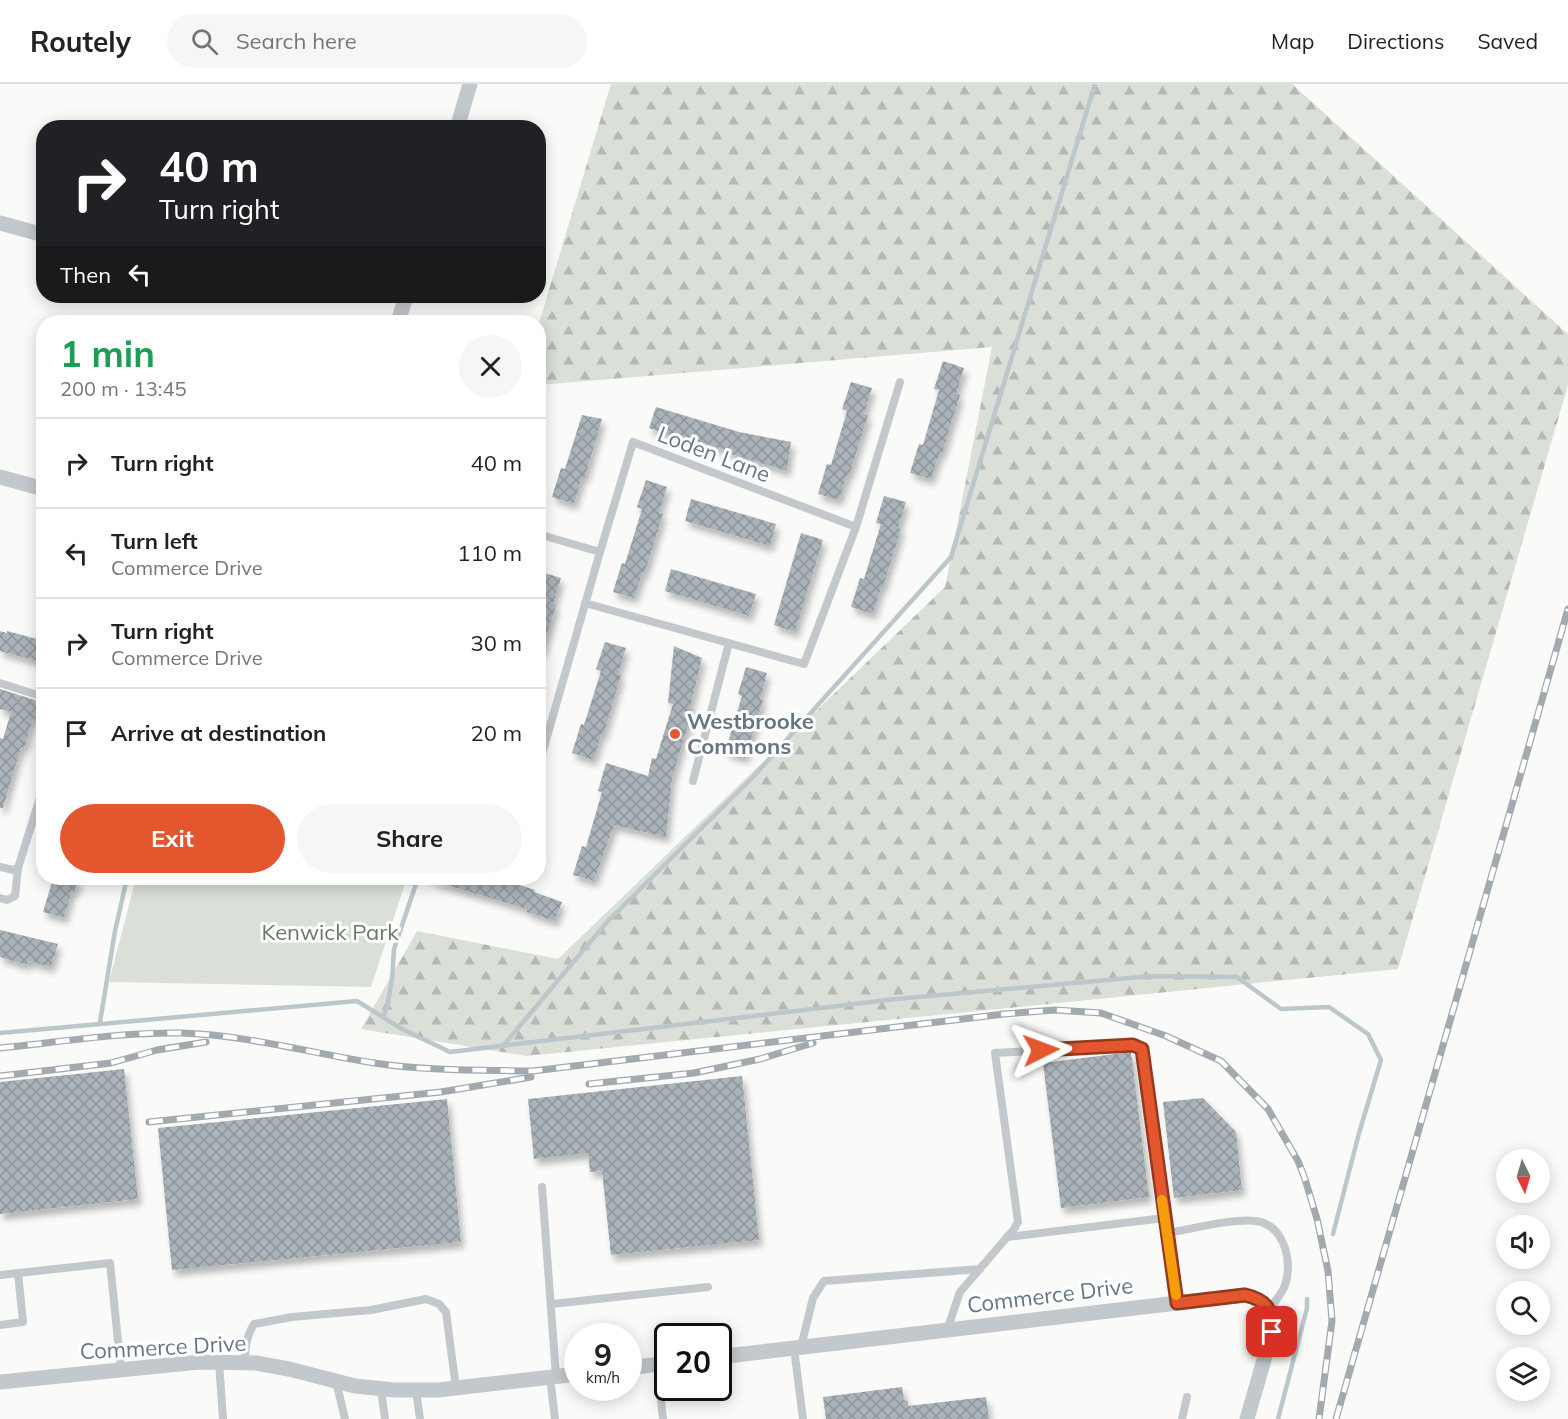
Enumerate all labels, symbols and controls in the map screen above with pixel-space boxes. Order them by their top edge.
search box [167,14,587,68]
text: Routely [30,24,131,59]
icon: search [188,25,221,58]
text: Search here [236,27,357,55]
text: Map [1271,28,1314,54]
text: Directions [1347,28,1444,54]
text: Saved [1477,28,1538,54]
text: 40 m [159,140,259,193]
icon: right [60,144,138,222]
text: Turn right [159,192,279,226]
icon: left [123,258,156,291]
text: Then [60,261,111,289]
text: 1 min [60,331,155,376]
button: close [459,335,522,398]
text: 200 m · 13:45 [60,376,186,401]
street label: Loden Lane [654,420,774,488]
icon: right [60,447,93,480]
text: Turn right [111,449,214,477]
text: 40 m [471,449,522,477]
text: Turn left [111,527,198,555]
icon: left [60,537,93,570]
text: 110 m [457,539,522,567]
text: Commerce Drive [111,555,263,580]
text: Turn right [111,617,214,645]
icon: right [60,627,93,660]
text: 30 m [471,629,522,657]
text: Commerce Drive [111,645,263,670]
place label: Westbrooke Commons [687,707,814,760]
icon: arrive [60,717,93,750]
text: Arrive at destination [111,719,326,747]
text: 20 m [471,719,522,747]
marker: Westbrooke Commons [668,727,682,741]
button: Exit [60,804,285,873]
button: Share [297,804,522,873]
park label: Kenwick Park [261,918,399,946]
position arrow [1009,1018,1073,1082]
north arrow [1496,1149,1550,1203]
map controls [1496,1149,1550,1401]
button: sound [1496,1215,1550,1269]
street label: Commerce Drive [966,1271,1134,1319]
button: search [1496,1281,1550,1335]
pin [1246,1306,1297,1357]
icon: arrive [1255,1315,1288,1348]
speed limit sign: 20 [654,1323,732,1401]
street label: Commerce Drive [79,1329,247,1365]
text: 9 [594,1336,612,1374]
button: layers [1496,1347,1550,1401]
text: km/h [586,1368,620,1387]

